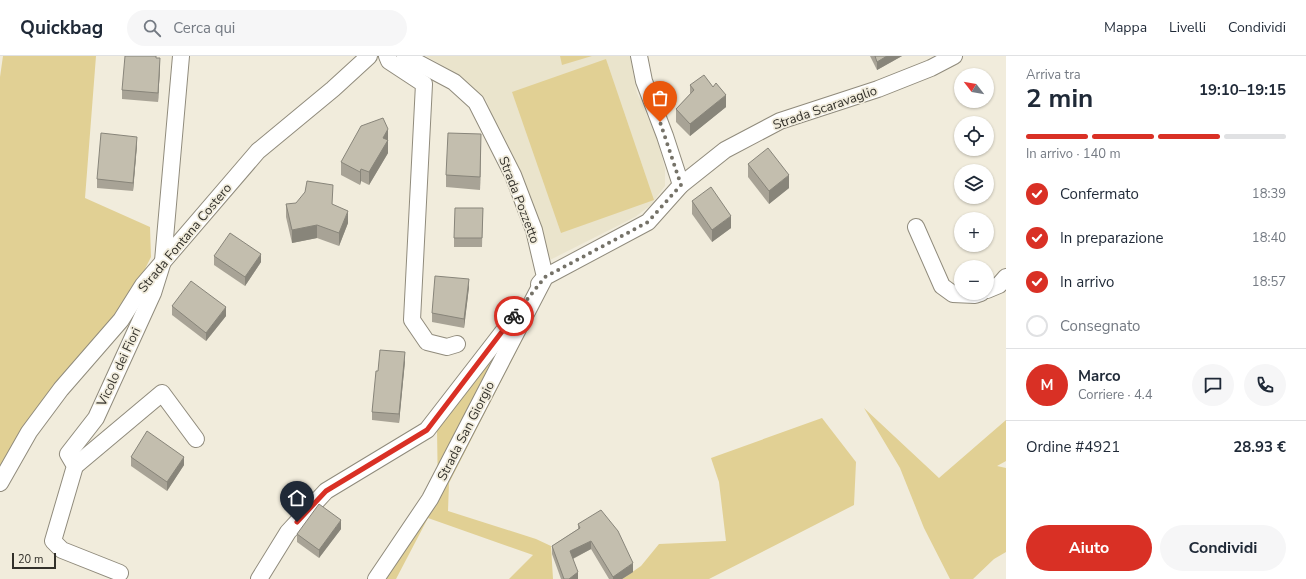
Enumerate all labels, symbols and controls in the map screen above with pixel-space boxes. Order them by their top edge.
search box [127,10,407,46]
text: Quickbag [20,15,103,41]
icon: search [141,17,163,39]
text: Cerca qui [173,18,235,38]
text: Mappa [1104,18,1147,37]
text: Livelli [1169,18,1206,37]
text: Condividi [1228,18,1286,37]
text: Arriva tra [1026,66,1081,84]
north arrow [954,68,994,108]
map controls [954,68,994,300]
text: 19:10–19:15 [1199,80,1286,100]
pin [643,81,677,122]
text: 2 min [1026,81,1093,116]
street label: Strada Scaravaglio [770,82,880,134]
icon: bag [649,87,671,109]
button: locate [954,116,994,156]
text: In arrivo · 140 m [1026,145,1121,163]
street label: Strada Pozzetto [494,154,544,246]
button: layers [954,164,994,204]
street label: Strada Fontana Costero [134,180,236,296]
icon: check [1026,183,1048,205]
text: Confermato [1060,184,1139,204]
text: 18:39 [1252,185,1286,203]
button: + [954,212,994,252]
icon: check [1026,227,1048,249]
text: In preparazione [1060,228,1163,248]
text: 18:40 [1252,229,1286,247]
button: − [954,260,994,300]
icon: check [1026,271,1048,293]
text: In arrivo [1060,272,1114,292]
text: 18:57 [1252,273,1286,291]
courier [494,296,534,336]
icon: bike [503,305,525,327]
text: Consegnato [1060,316,1140,336]
street label: Vicolo dei Fiori [92,325,145,410]
button: chat [1192,364,1234,406]
button: phone [1244,364,1286,406]
text: Marco [1078,366,1121,386]
text: M [1040,375,1054,395]
street label: Strada San Giorgio [433,378,499,484]
text: Corriere · 4.4 [1078,386,1152,404]
text: Ordine #4921 [1026,437,1120,457]
text: 28.93 € [1233,437,1286,457]
pin [280,481,314,522]
icon: home [286,487,308,509]
button: Aiuto [1026,525,1152,571]
button: Condividi [1160,525,1286,571]
scale bar [12,551,56,570]
text: 20 m [18,552,43,567]

